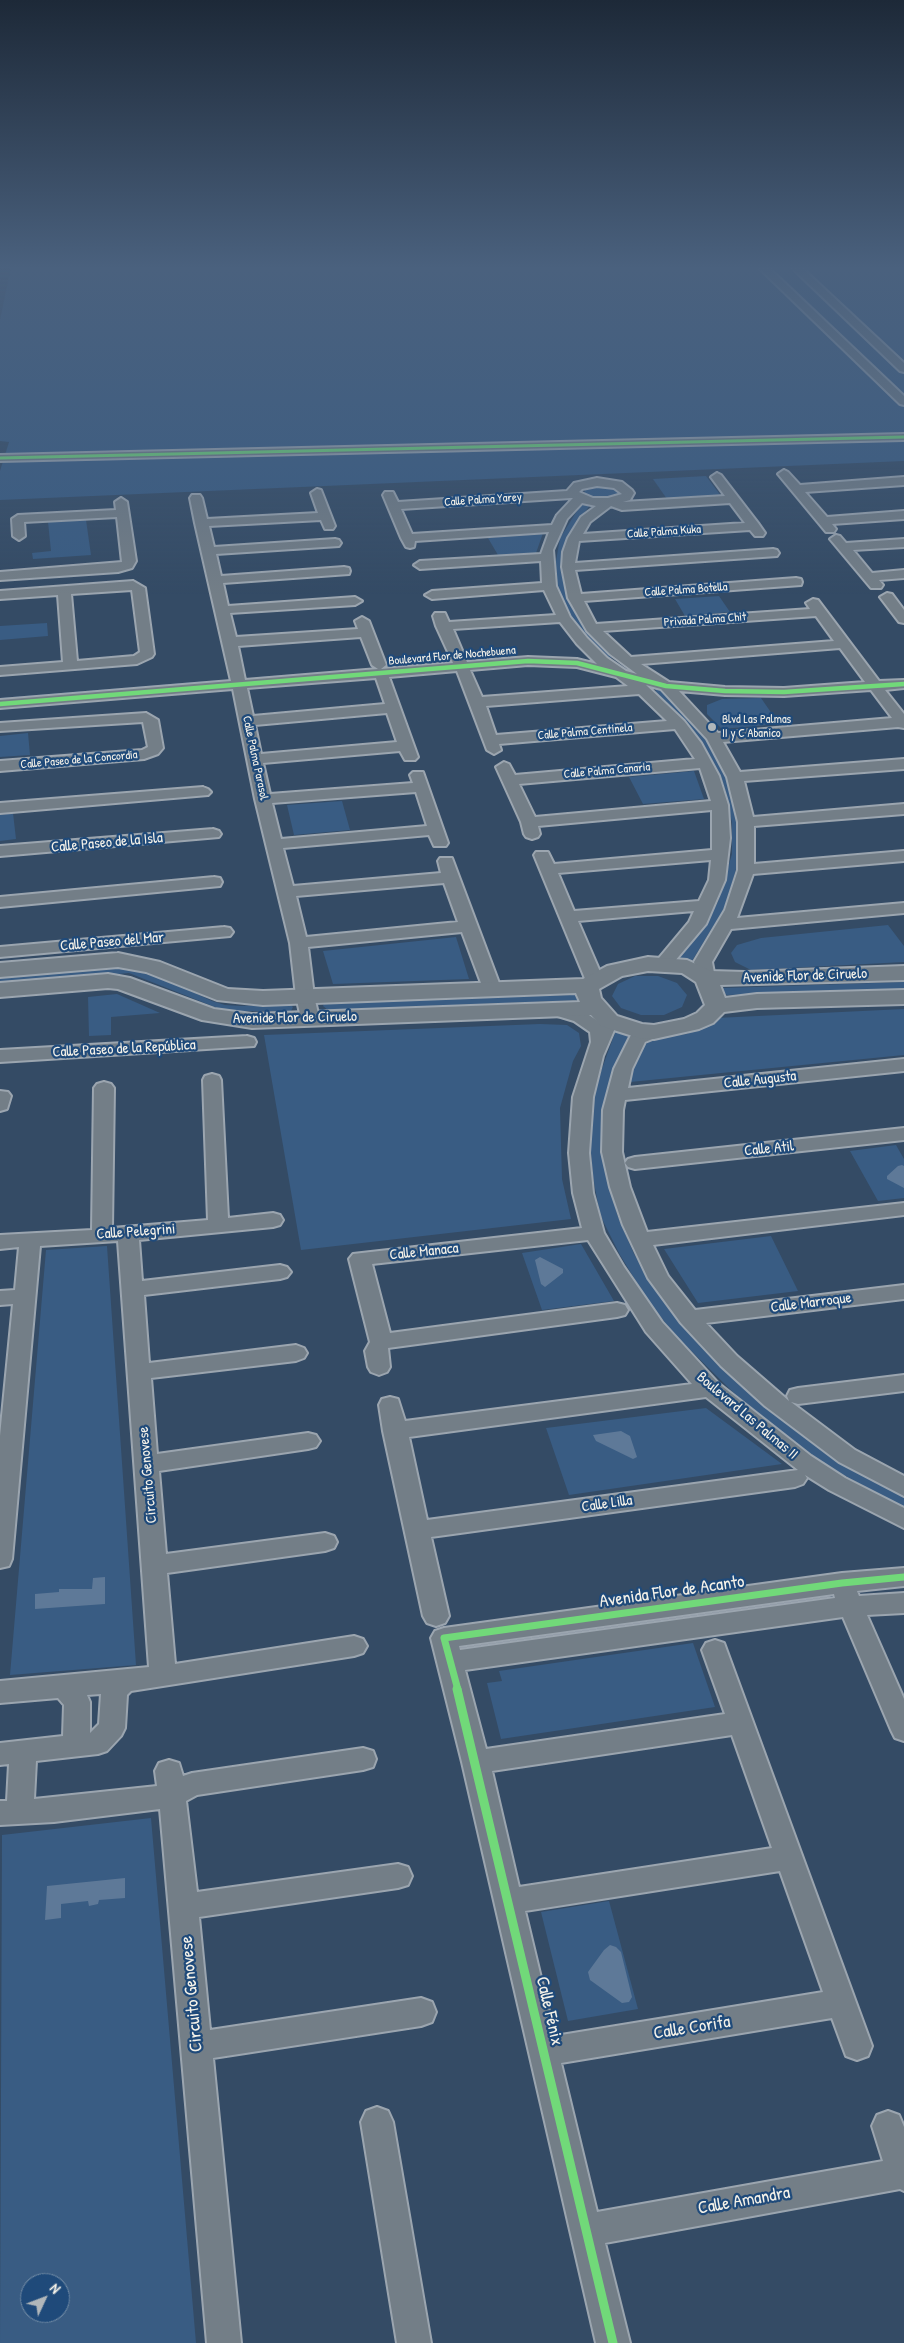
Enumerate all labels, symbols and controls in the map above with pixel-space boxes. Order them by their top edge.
street label: Calle Palma Yarey [444,490,522,510]
street label: Calle Palma Kuka [627,522,701,542]
street label: Calle Palma Botella [644,580,728,600]
street label: Privada Palma Chit [663,610,747,630]
street label: Boulevard Flor de Nochebuena [388,643,516,669]
place label: Blvd Las Palmas II y C Abanico [722,713,791,741]
street label: Calle Palma Parasol [239,715,271,801]
street label: Calle Palma Centinela [537,721,633,743]
marker: Blvd Las Palmas II y C Abanico [706,721,718,733]
street label: Calle Paseo de la Concordia [20,748,138,772]
street label: Calle Palma Canaria [563,760,651,782]
street label: Calle Paseo de la Isla [50,829,164,857]
street label: Calle Paseo del Mar [59,928,165,956]
street label: Avenide Flor de Ciruelo [743,965,867,987]
street label: Avenide Flor de Ciruelo [233,1008,357,1028]
street label: Calle Paseo de la República [52,1036,196,1062]
street label: Calle Augusta [723,1067,797,1093]
street label: Calle Atil [743,1137,795,1161]
street label: Calle Pelegrini [96,1220,176,1244]
street label: Calle Manaca [389,1239,459,1265]
street label: Calle Marroque [770,1289,852,1317]
street label: Boulevard Las Palmas II [693,1368,801,1464]
street label: Circuito Genovese [135,1426,161,1524]
street label: Calle Lilla [580,1492,634,1516]
street label: Avenida Flor de Acanto [598,1571,746,1613]
street label: Circuito Genovese [176,1935,208,2053]
street label: Calle Fénix [531,1974,567,2048]
street label: Calle Corifa [652,2011,732,2045]
street label: Calle Amandra [696,2182,792,2220]
north arrow [20,2273,70,2323]
text: N [46,2279,65,2297]

